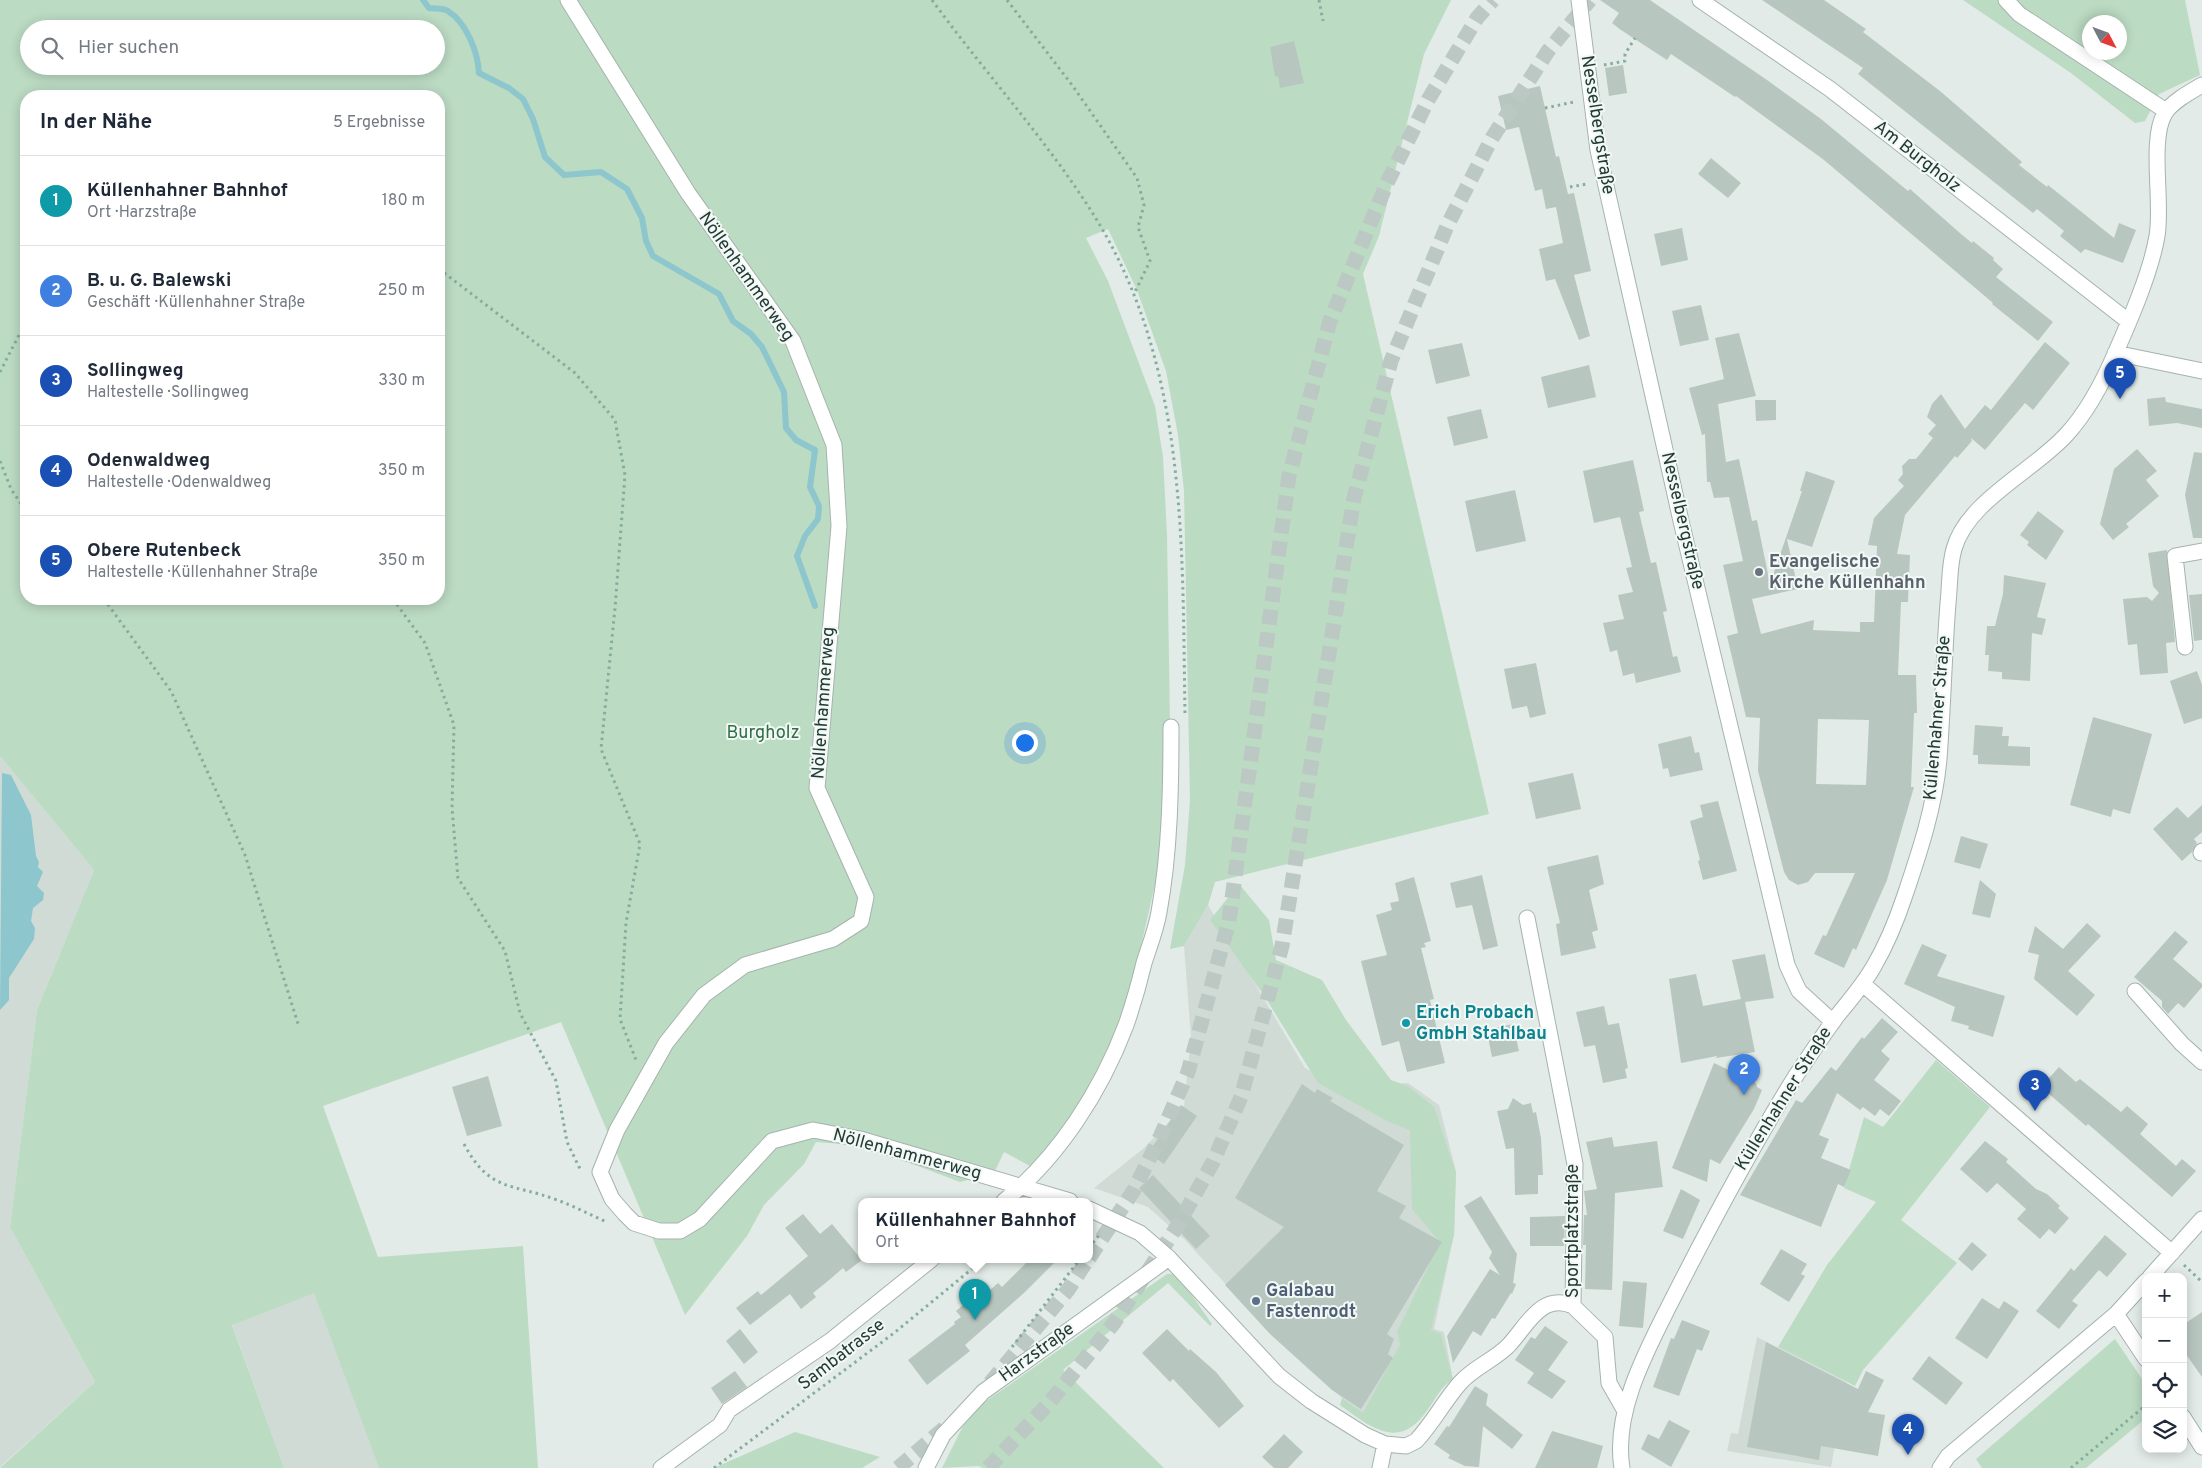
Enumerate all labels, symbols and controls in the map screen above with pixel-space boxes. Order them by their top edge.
north arrow [2082,15,2127,60]
search box [20,20,445,75]
icon: search [38,34,66,62]
text: Hier suchen [78,36,179,60]
street label: Nesselbergstraße [1575,54,1619,196]
text: In der Nähe [40,109,152,136]
text: 5 Ergebnisse [333,113,425,133]
street label: Am Burgholz [1869,116,1965,198]
text: Küllenhahner Bahnhof [87,179,288,203]
text: 1 [53,191,59,211]
text: 180 m [382,191,425,211]
text: Ort · Harzstraße [87,203,197,223]
street label: Nöllenhammerweg [693,208,799,346]
text: B. u. G. Balewski [87,269,231,293]
text: 2 [51,281,61,301]
text: 250 m [378,281,425,301]
text: Geschäft · Küllenhahner Straße [87,293,305,313]
pin: 5 [2104,358,2136,399]
text: Sollingweg [87,359,184,383]
text: 3 [51,371,61,391]
text: 330 m [378,371,425,391]
text: Haltestelle · Sollingweg [87,383,249,403]
text: Odenwaldweg [87,449,210,473]
street label: Nesselbergstraße [1655,450,1709,592]
text: 4 [51,461,61,481]
text: 350 m [378,461,425,481]
text: Haltestelle · Odenwaldweg [87,473,271,493]
text: Obere Rutenbeck [87,539,241,563]
text: 5 [51,551,61,571]
text: 350 m [378,551,425,571]
place label: Evangelische Kirche Küllenhahn [1769,551,1926,595]
text: Haltestelle · Küllenhahner Straße [87,563,318,583]
marker: Evangelische Kirche Küllenhahn [1753,566,1765,578]
street label: Nöllenhammerweg [807,626,841,780]
street label: Küllenhahner Straße [1919,635,1957,801]
park label: Burgholz [726,722,800,745]
your location [1012,730,1038,756]
place label: Erich Probach GmbH Stahlbau [1416,1002,1547,1046]
marker: Erich Probach GmbH Stahlbau [1400,1017,1412,1029]
street label: Küllenhahner Straße [1730,1023,1838,1175]
pin: 2 [1728,1054,1760,1095]
pin: 3 [2019,1070,2051,1111]
street label: Nöllenhammerweg [830,1124,984,1186]
street label: Sportplatzstraße [1562,1164,1585,1298]
popup [858,1198,1093,1263]
text: Küllenhahner Bahnhof [875,1209,1076,1233]
text: Ort [875,1233,899,1253]
map controls [2142,1273,2187,1453]
button: + [2142,1273,2187,1318]
pin: 1 [959,1279,991,1320]
place label: Galabau Fastenrodt [1266,1280,1356,1324]
marker: Galabau Fastenrodt [1250,1295,1262,1307]
street label: Sambatrasse [794,1314,890,1396]
street label: Harzstraße [995,1318,1079,1388]
button: − [2142,1318,2187,1363]
button: locate [2142,1363,2187,1408]
button: layers [2142,1408,2187,1453]
pin: 4 [1892,1414,1924,1455]

